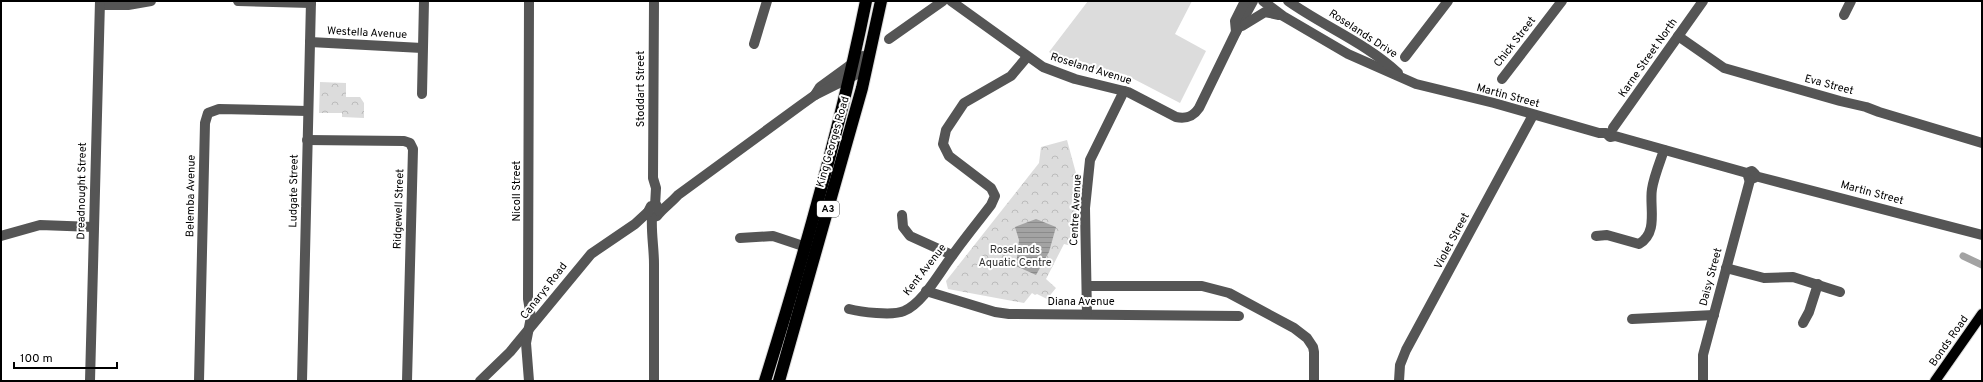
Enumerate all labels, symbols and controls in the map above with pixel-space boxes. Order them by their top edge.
street label: Roselands Drive [1326,7,1400,61]
street label: Chick Street [1491,14,1539,70]
street label: Karne Street North [1615,16,1681,100]
street label: Westella Avenue [327,24,408,42]
street label: Roseland Avenue [1049,50,1133,88]
street label: Stoddart Street [634,51,648,127]
street label: Eva Street [1803,72,1855,98]
street label: Martin Street [1475,81,1541,111]
street label: King Georges Road [813,95,853,189]
street label: Dreadnought Street [74,142,90,240]
street label: Ludgate Street [286,154,302,228]
street label: Belemba Avenue [183,155,199,237]
street label: Nicoll Street [510,161,524,221]
street label: Ridgewell Street [391,169,407,249]
street label: Centre Avenue [1067,174,1085,246]
street label: Martin Street [1839,178,1905,208]
road number: A3 [817,201,839,217]
street label: Violet Street [1431,210,1473,272]
street label: Kent Avenue [900,241,950,299]
park label: Roselands Aquatic Centre [978,243,1052,270]
street label: Daisy Street [1697,246,1725,308]
street label: Canarys Road [517,260,571,322]
street label: Diana Avenue [1047,295,1115,309]
street label: Bonds Road [1926,313,1972,369]
scale bar [14,344,117,370]
text: 100 m [20,351,53,367]

